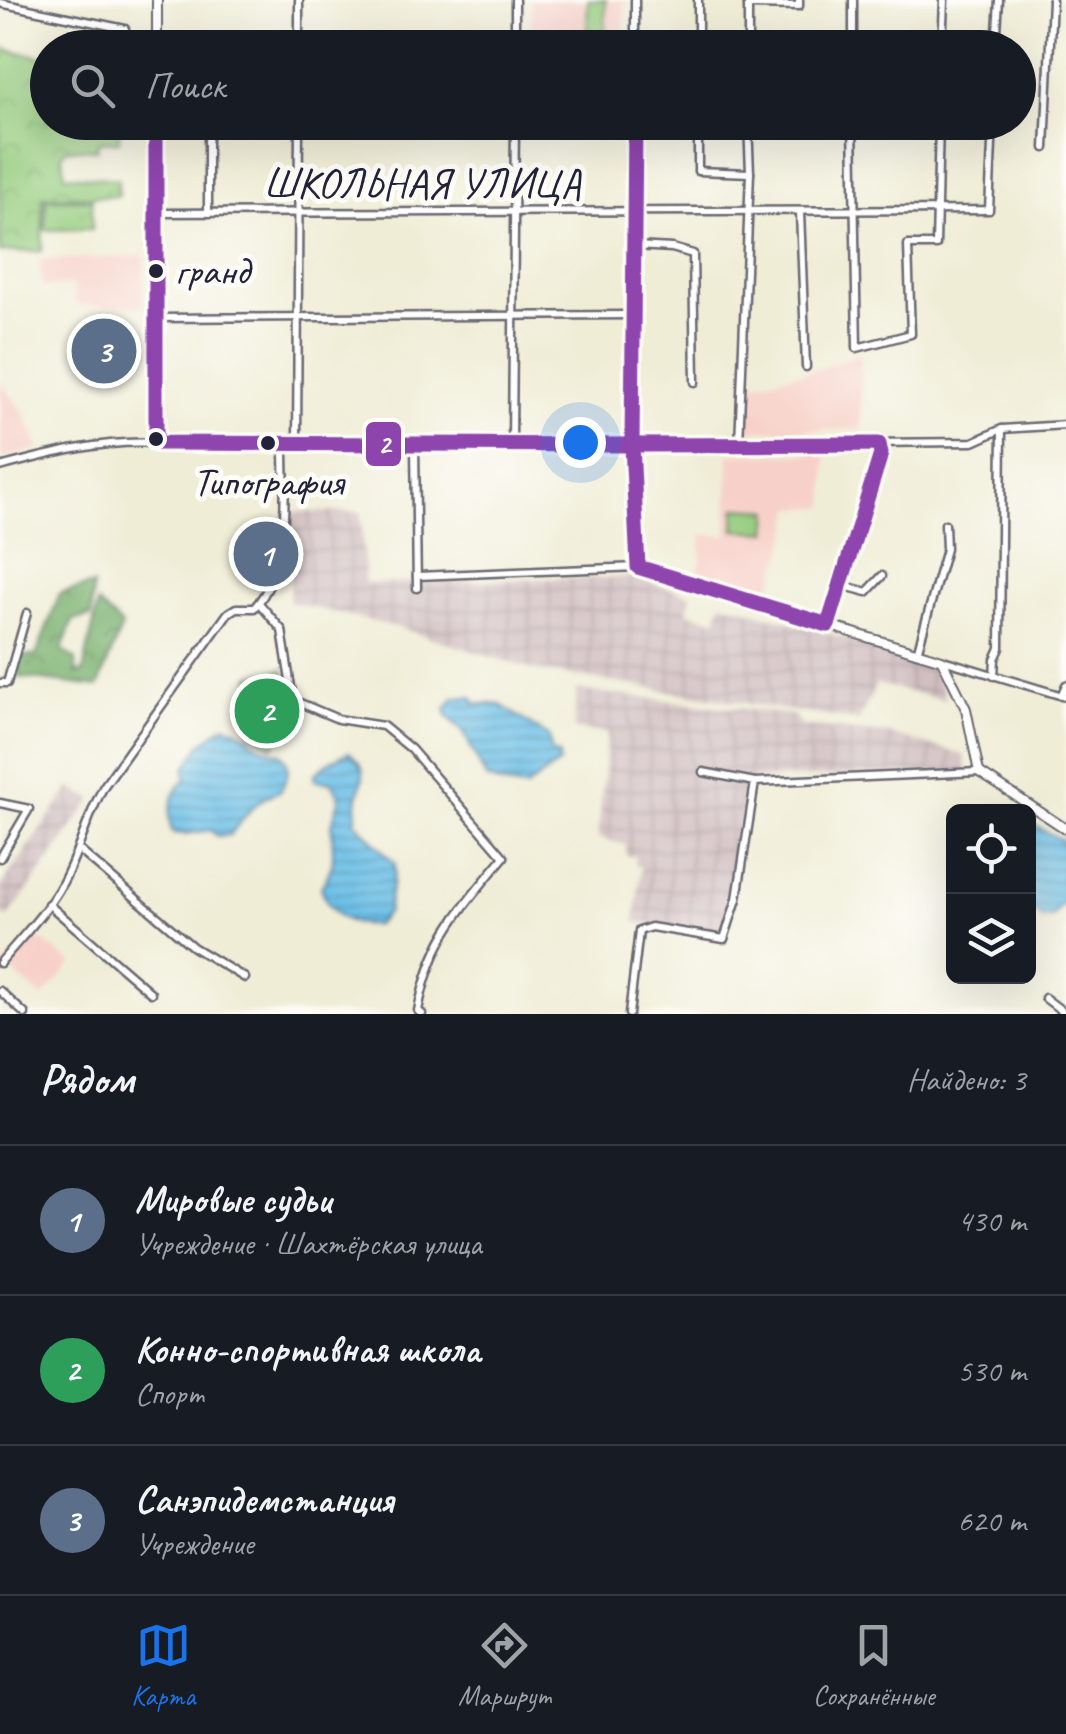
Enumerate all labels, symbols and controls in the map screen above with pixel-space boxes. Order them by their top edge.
search box [30,30,1036,140]
icon: search [65,58,120,113]
text: Поиск [145,62,225,109]
street label: ШКОЛЬНАЯ УЛИЦА [263,157,582,210]
place label: гранд [175,246,253,296]
marker: гранд [146,261,166,281]
pin: 3 [72,314,136,388]
your location [555,417,606,468]
line badge: 2 [364,420,403,468]
text: 2 [378,427,393,462]
unlabelled marker [146,429,166,449]
marker: Типография [258,433,278,453]
place label: Типография [193,457,346,507]
pin: 1 [234,516,298,592]
pin: 2 [234,674,300,748]
map controls [946,804,1036,984]
button: locate [946,804,1036,894]
button: layers [946,894,1036,984]
text: Рядом [40,1053,134,1106]
text: Найдено: 3 [907,1059,1026,1100]
text: Мировые судьи [135,1176,332,1223]
text: 1 [65,1200,80,1241]
text: 430 m [957,1200,1026,1241]
text: Учреждение · Шахтёрская улица [135,1223,482,1264]
text: Конно-спортивная школа [135,1326,480,1373]
text: 2 [65,1350,80,1391]
text: 530 m [957,1350,1026,1391]
text: Спорт [135,1373,204,1414]
text: Санэпидемстанция [135,1476,393,1523]
text: 3 [65,1500,80,1541]
text: 620 m [957,1500,1026,1541]
text: Учреждение [135,1523,254,1564]
tab: Карта [131,1618,195,1713]
tab: Маршрут [458,1618,550,1713]
tab: Сохранённые [813,1618,935,1713]

